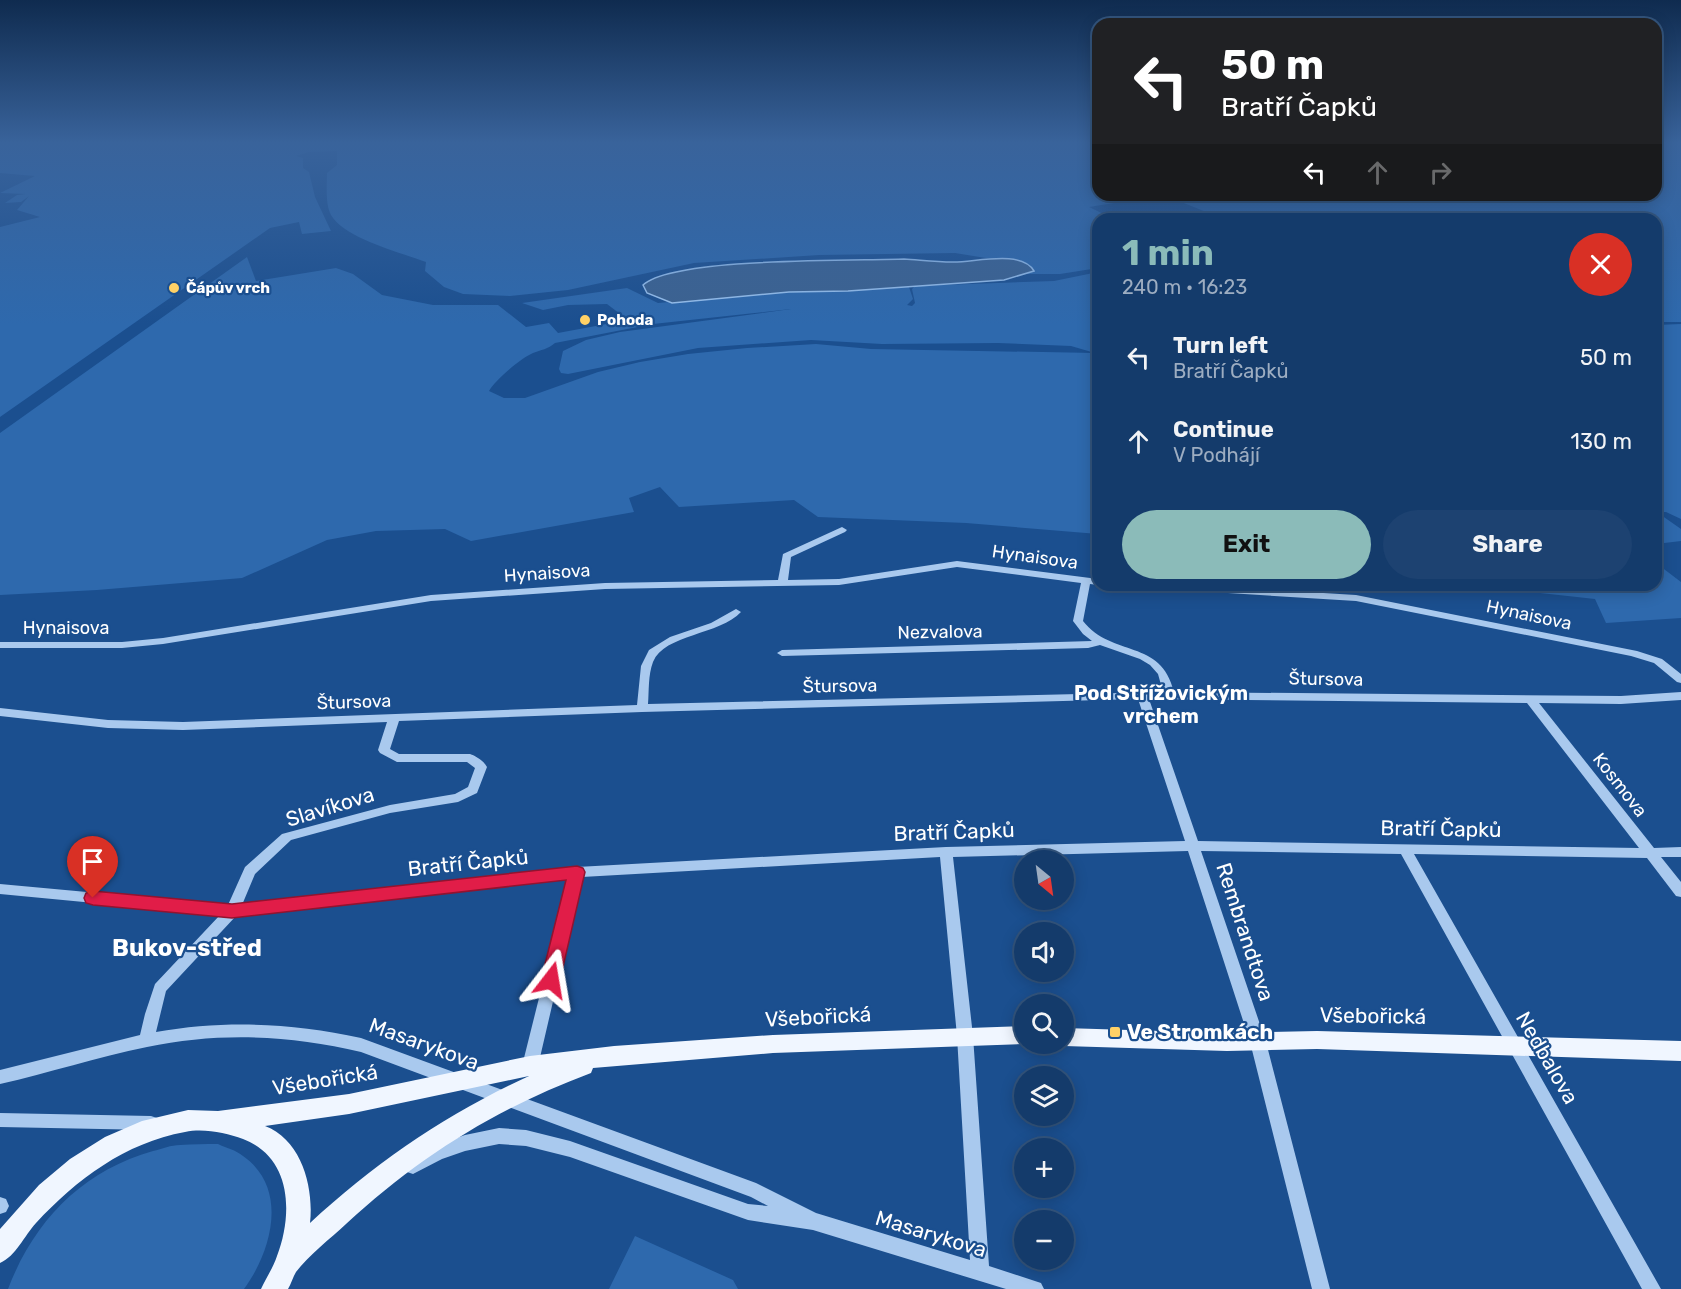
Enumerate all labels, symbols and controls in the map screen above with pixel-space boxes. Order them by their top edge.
text: 50 m [1221,40,1324,90]
icon: left [1122,42,1200,120]
text: Bratří Čapků [1221,91,1377,123]
icon: left [1298,156,1331,189]
icon: ahead [1361,156,1394,189]
icon: right [1424,156,1457,189]
text: 1 min [1122,231,1214,274]
button: close [1569,233,1632,296]
text: 240 m · 16:23 [1122,275,1247,299]
place label: Čápův vrch [186,279,270,297]
marker: Čápův vrch [167,281,181,295]
place label: Pohoda [597,311,654,329]
marker: Pohoda [578,313,592,327]
text: Turn left [1173,332,1268,359]
icon: left [1122,341,1155,374]
text: 50 m [1580,344,1632,371]
text: Bratří Čapků [1173,359,1289,383]
text: Continue [1173,416,1274,443]
icon: ahead [1122,425,1155,458]
text: 130 m [1570,428,1632,455]
text: V Podhájí [1173,443,1260,467]
button: Exit [1122,510,1371,579]
button: Share [1383,510,1632,579]
street label: Hynaisova [991,540,1079,574]
street label: Hynaisova [503,559,591,587]
street label: Hynaisova [1484,595,1574,635]
street label: Hynaisova [23,617,109,639]
street label: Nezvalova [897,620,983,644]
street label: Štursova [1288,667,1364,691]
street label: Štursova [802,674,878,698]
district label: Pod Střížovickým vrchem [1074,681,1248,728]
street label: Štursova [316,690,392,714]
street label: Kosmova [1588,749,1652,821]
street label: Slavíkova [283,781,377,832]
street label: Bratří Čapků [1380,815,1502,842]
street label: Bratří Čapků [893,817,1015,846]
pin [67,836,118,898]
street label: Bratří Čapků [406,844,530,881]
icon: arrive [76,845,109,878]
north arrow [1014,850,1074,910]
map controls [1014,850,1074,1270]
street label: Rembrandtova [1211,860,1280,1004]
button: sound [1014,922,1074,982]
district label: Bukov-střed [112,934,262,962]
position arrow [519,948,583,1012]
button: search [1014,994,1074,1054]
street label: Všebořická [764,1001,872,1032]
street label: Všebořická [1319,1002,1427,1029]
street label: Nedbalova [1511,1007,1584,1108]
street label: Masarykova [366,1012,482,1075]
place label: Ve Stromkách [1127,1019,1273,1044]
marker: Ve Stromkách [1108,1025,1122,1039]
street label: Všebořická [270,1059,380,1100]
button: layers [1014,1066,1074,1126]
button: + [1014,1138,1074,1198]
street label: Masarykova [873,1205,990,1262]
button: − [1014,1210,1074,1270]

